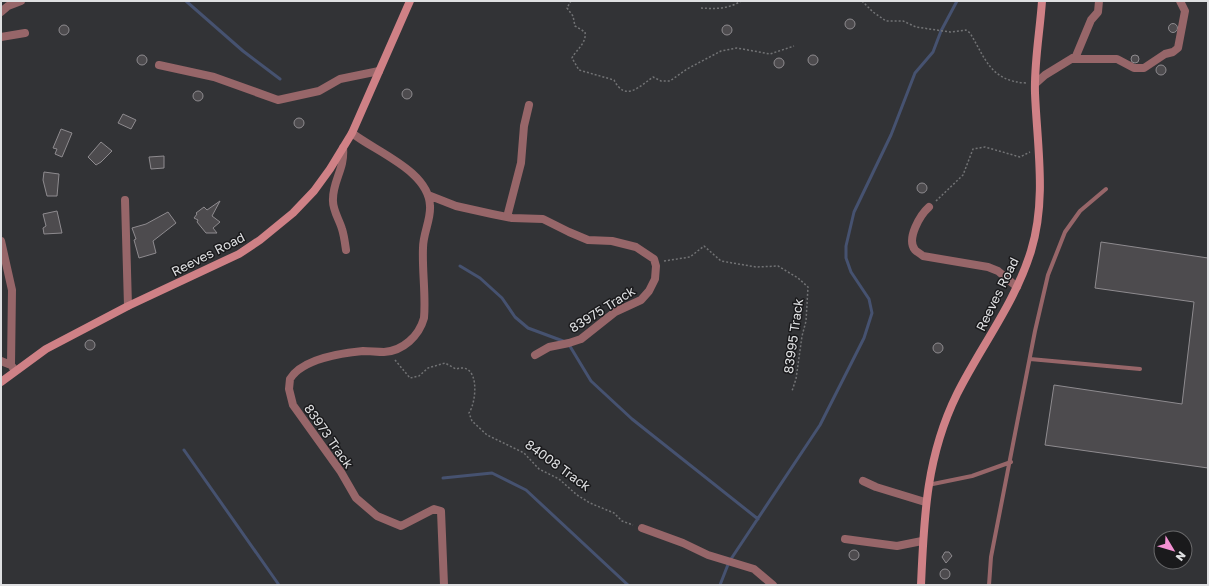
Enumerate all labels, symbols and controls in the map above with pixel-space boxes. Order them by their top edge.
street label: Reeves Road [169,229,247,279]
street label: Reeves Road [972,254,1022,334]
street label: 83975 Track [566,282,638,336]
street label: 83995 Track [780,297,806,375]
street label: 83973 Track [301,401,357,472]
street label: 84008 Track [522,436,594,494]
north arrow [1153,530,1193,570]
text: N [1174,549,1189,564]

